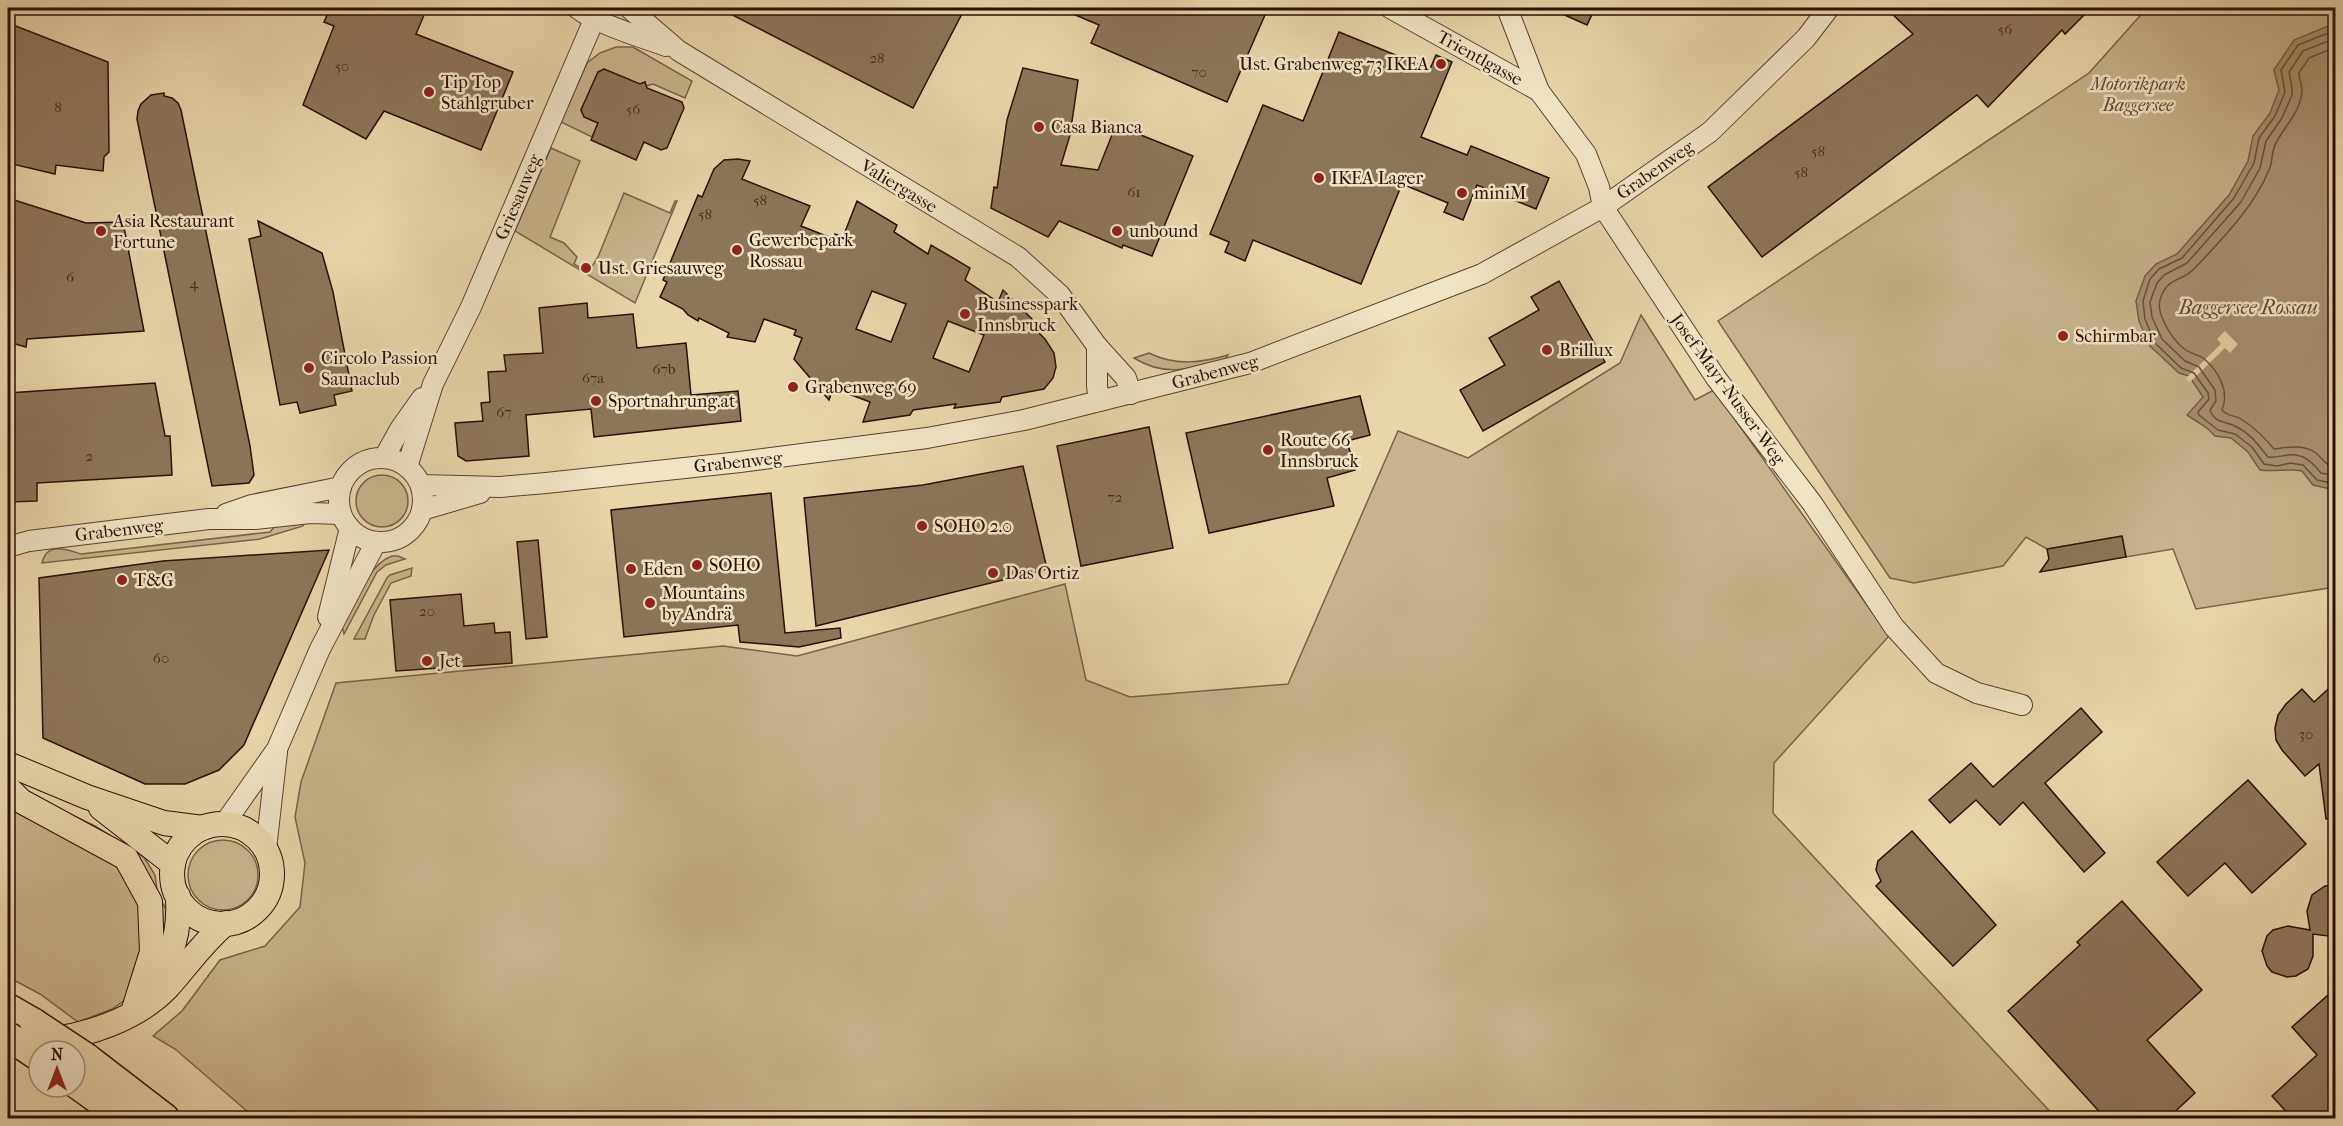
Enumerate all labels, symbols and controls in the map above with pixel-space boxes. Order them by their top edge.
house number: 56 [1998,20,2013,38]
street label: Trientlgasse [1433,26,1526,91]
house number: 28 [869,49,885,67]
place label: Ust. Grabenweg 73 IKEA [1239,54,1429,75]
house number: 50 [335,57,349,75]
marker: Ust. Grabenweg 73 IKEA [1434,57,1448,71]
house number: 70 [1191,63,1207,81]
place label: Tip Top Stahlgruber [441,72,534,114]
park label: Motorikpark Baggersee [2088,74,2186,116]
marker: Tip Top Stahlgruber [422,85,436,99]
house number: 8 [54,98,62,116]
house number: 56 [626,100,641,118]
place label: Casa Bianca [1051,117,1143,138]
marker: Casa Bianca [1032,120,1046,134]
street label: Grabenweg [1613,136,1698,204]
house number: 58 [1811,142,1825,160]
street label: Griesauweg [491,151,546,243]
street label: Valiergasse [856,155,941,218]
house number: 58 [1794,163,1808,181]
place label: IKEA Lager [1331,168,1423,189]
marker: IKEA Lager [1312,171,1326,185]
house number: 61 [1127,183,1141,201]
place label: miniM [1474,183,1527,204]
marker: miniM [1455,186,1469,200]
house number: 58 [753,191,767,209]
house number: 58 [698,205,712,223]
place label: Asia Restaurant Fortune [112,211,235,253]
place label: unbound [1128,221,1198,242]
marker: Asia Restaurant Fortune [94,224,108,238]
marker: unbound [1110,224,1124,238]
place label: Gewerbepark Rossau [749,230,854,272]
marker: Gewerbepark Rossau [730,243,744,257]
place label: Ust. Griesauweg [598,258,724,279]
marker: Ust. Griesauweg [579,261,593,275]
house number: 6 [66,268,75,286]
house number: 4 [190,274,200,292]
place label: Businesspark Innsbruck [977,294,1079,336]
water label: Baggersee Rossau [2177,296,2318,319]
marker: Businesspark Innsbruck [958,307,972,321]
street label: Josef-Mayr-Nusser-Weg [1665,308,1790,469]
place label: Schirmbar [2075,326,2156,347]
marker: Schirmbar [2056,329,2070,343]
place label: Brillux [1559,340,1614,361]
marker: Brillux [1540,343,1554,357]
place label: Circolo Passion Saunaclub [321,348,438,390]
street label: Grabenweg [1170,351,1261,394]
house number: 67b [652,360,676,378]
marker: Circolo Passion Saunaclub [302,361,316,375]
house number: 67a [582,369,605,387]
place label: Grabenweg 69 [805,377,917,398]
marker: Grabenweg 69 [786,380,800,394]
place label: Sportnahrung.at [608,391,736,412]
marker: Sportnahrung.at [589,394,603,408]
house number: 67 [496,403,512,421]
place label: Route 66 Innsbruck [1280,430,1360,472]
marker: Route 66 Innsbruck [1261,443,1275,457]
house number: 2 [85,447,93,465]
street label: Grabenweg [693,447,784,478]
house number: 72 [1108,488,1123,506]
street label: Grabenweg [74,515,165,546]
place label: SOHO 2.0 [934,516,1012,537]
marker: SOHO 2.0 [915,519,929,533]
place label: SOHO [709,555,761,576]
marker: SOHO [690,558,704,572]
place label: Eden [643,559,684,580]
marker: Eden [624,562,638,576]
place label: Das Ortiz [1005,563,1079,584]
marker: Das Ortiz [986,566,1000,580]
place label: T&G [134,570,174,591]
marker: T&G [115,573,129,587]
place label: Mountains by Andrä [661,583,745,625]
marker: Mountains by Andrä [643,596,657,610]
house number: 20 [419,602,435,620]
house number: 60 [153,649,169,667]
place label: Jet [437,651,461,672]
marker: Jet [420,654,434,668]
house number: 30 [2299,725,2313,743]
north arrow [27,1039,87,1099]
text: N [51,1045,64,1064]

